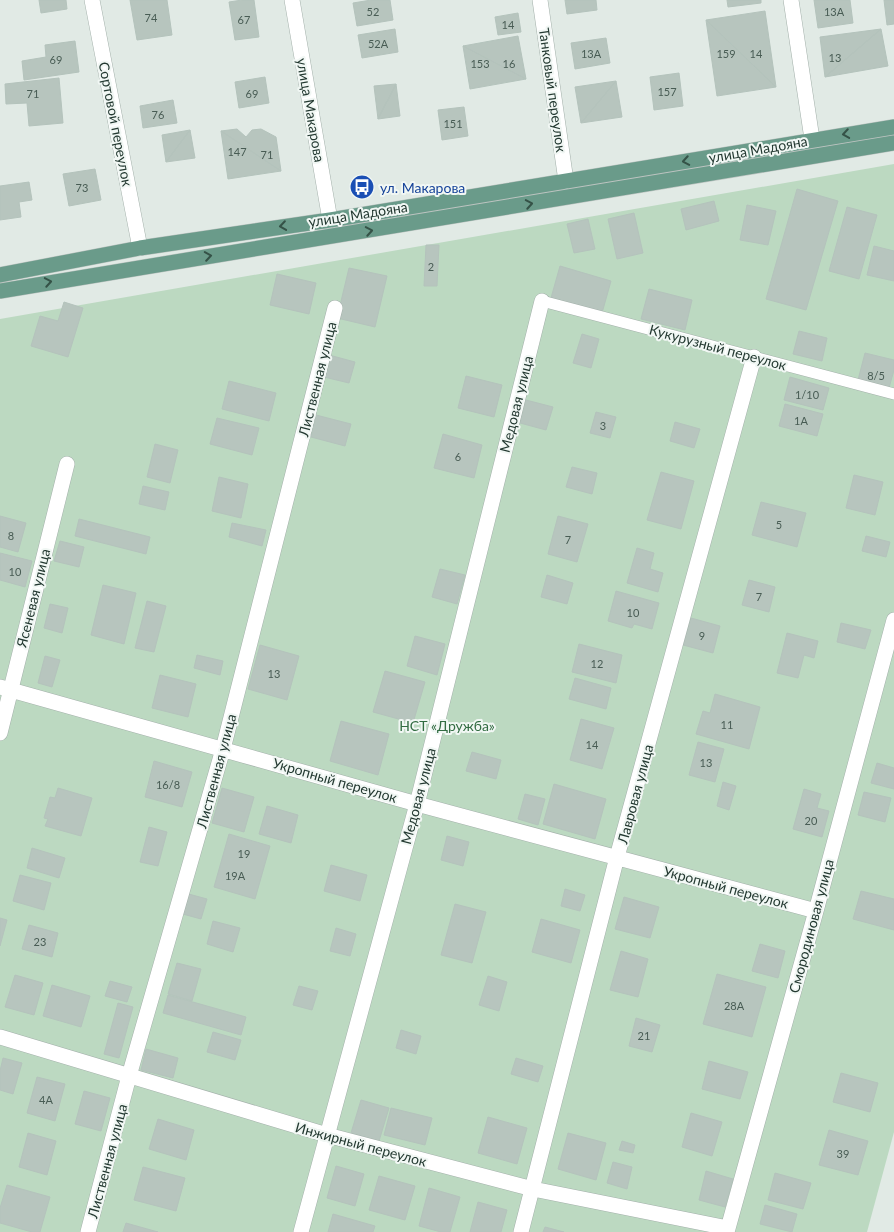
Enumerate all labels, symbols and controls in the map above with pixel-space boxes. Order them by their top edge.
house number: 52 [367,5,379,18]
house number: 13А [824,5,845,18]
house number: 74 [145,11,158,24]
house number: 67 [238,13,250,26]
house number: 14 [502,18,515,31]
street label: Танковый переулок [536,27,570,154]
house number: 52А [368,37,389,50]
house number: 13А [581,47,602,60]
house number: 159 [716,47,736,60]
house number: 14 [750,47,763,60]
house number: 13 [829,51,841,64]
house number: 69 [50,53,62,66]
street label: улица Макарова [293,57,329,163]
house number: 153 [470,57,490,70]
house number: 16 [503,57,515,70]
street label: Сортовой переулок [96,60,137,188]
house number: 157 [657,85,677,98]
house number: 71 [27,87,39,100]
house number: 69 [246,87,258,100]
house number: 76 [152,108,164,121]
house number: 151 [443,117,463,130]
one-way arrow [841,129,850,139]
street label: улица Мадояна [707,132,809,166]
house number: 147 [227,145,247,158]
house number: 71 [261,148,273,161]
one-way arrow [681,155,690,165]
bus stop icon: ул. Макарова [349,174,375,200]
place label: ул. Макарова [380,179,465,196]
house number: 73 [76,181,88,194]
street label: улица Мадояна [307,198,409,230]
one-way arrow [525,199,533,209]
one-way arrow [279,221,288,231]
one-way arrow [365,226,373,236]
one-way arrow [205,251,213,262]
house number: 2 [428,260,434,273]
one-way arrow [44,278,52,288]
street label: Лиственная улица [294,320,339,439]
street label: Кукурузный переулок [648,320,789,374]
street label: Медовая улица [496,354,536,454]
house number: 8/5 [867,369,885,382]
house number: 1/10 [795,388,820,401]
house number: 1А [794,414,808,427]
house number: 3 [600,419,606,432]
house number: 6 [455,450,461,463]
house number: 5 [776,518,782,531]
house number: 8 [8,529,14,542]
house number: 7 [565,533,571,546]
street label: Ясеневая улица [12,547,53,650]
house number: 10 [9,565,22,578]
house number: 7 [756,590,762,603]
house number: 10 [627,606,640,619]
house number: 9 [699,629,705,642]
house number: 12 [591,657,603,670]
house number: 13 [268,667,280,680]
street label: Лиственная улица [192,712,239,831]
park label: НСТ «Дружба» [399,717,495,734]
house number: 11 [721,718,733,731]
house number: 14 [586,738,599,751]
street label: Лавровая улица [613,742,656,847]
street label: Медовая улица [397,746,439,846]
street label: Укропный переулок [271,754,400,806]
house number: 13 [700,756,712,769]
house number: 16/8 [156,778,180,791]
house number: 20 [805,814,818,827]
house number: 19 [238,847,250,860]
street label: Смородиновая улица [785,857,837,995]
street label: Укропный переулок [662,862,791,912]
house number: 19А [225,869,246,882]
house number: 23 [34,935,46,948]
house number: 28А [724,999,745,1012]
house number: 21 [638,1029,650,1042]
house number: 4А [39,1093,53,1106]
street label: Лиственная улица [83,1102,130,1221]
street label: Инжирный переулок [293,1118,429,1170]
house number: 39 [837,1147,849,1160]

